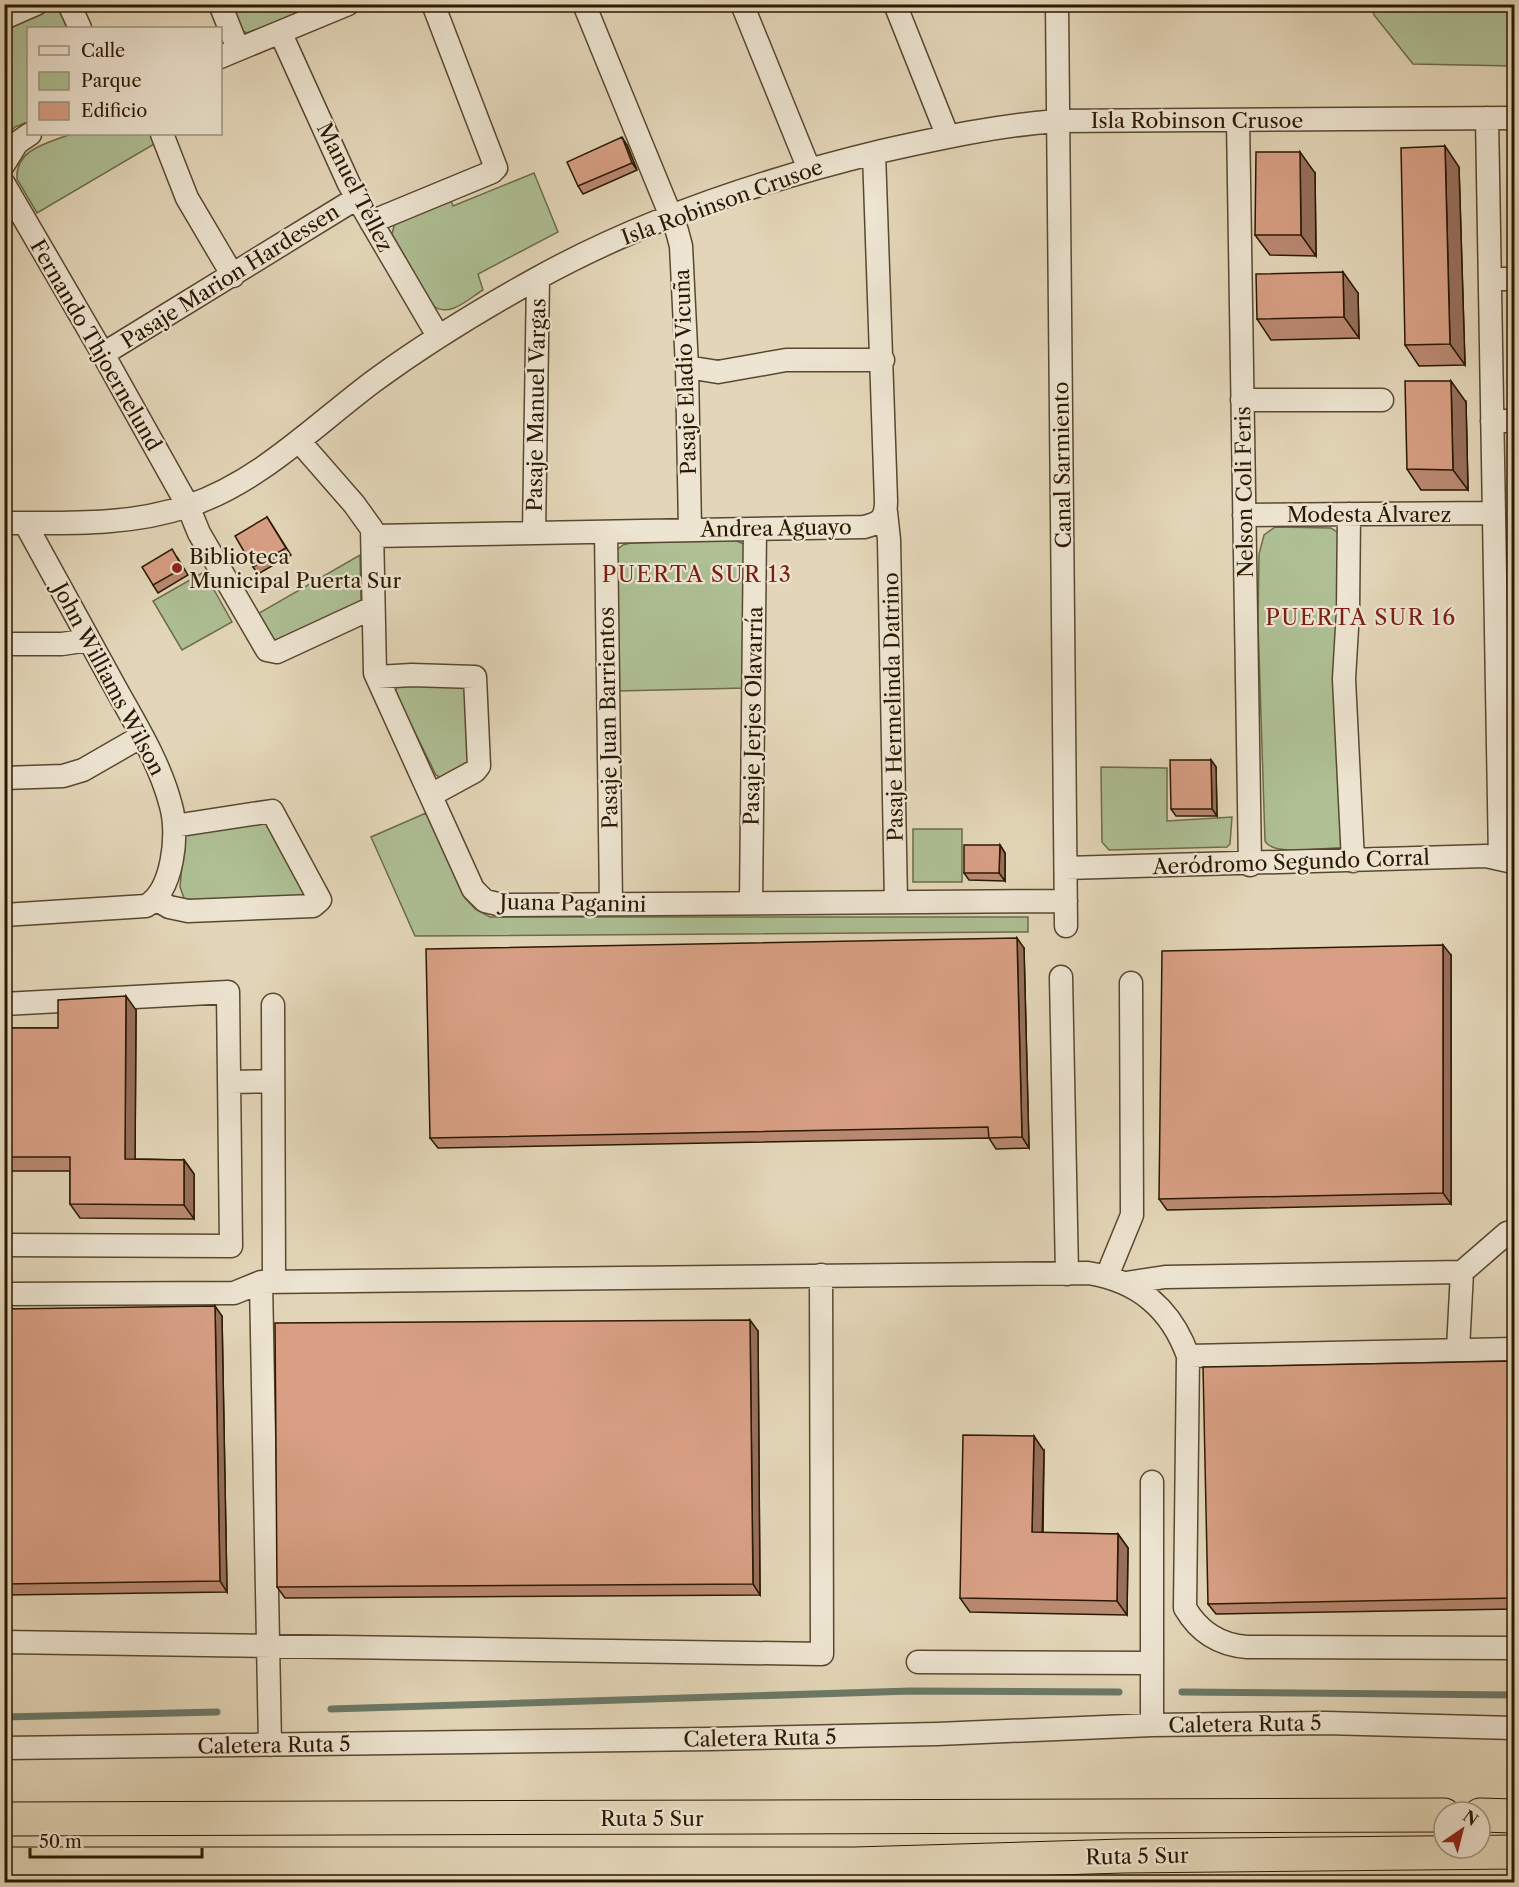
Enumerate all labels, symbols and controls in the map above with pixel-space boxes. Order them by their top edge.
legend [27,27,222,135]
text: Calle [81,40,125,62]
text: Parque [81,70,142,92]
text: Edificio [81,100,147,122]
street label: Isla Robinson Crusoe [1091,108,1303,133]
street label: Manuel Téllez [312,118,398,256]
street label: Isla Robinson Crusoe [618,154,826,250]
street label: Pasaje Marion Hardessen [116,199,344,353]
street label: Fernando Thjoernelund [25,235,167,455]
street label: Pasaje Eladio Vicuña [669,268,701,476]
street label: Pasaje Manuel Vargas [522,298,550,512]
street label: Canal Sarmiento [1048,381,1076,549]
street label: Nelson Coli Feris [1230,406,1258,578]
street label: Modesta Álvarez [1287,502,1451,527]
street label: Andrea Aguayo [699,514,852,542]
place label: Biblioteca Municipal Puerta Sur [189,544,401,593]
marker: Biblioteca Municipal Puerta Sur [170,561,184,575]
district label: PUERTA SUR 13 [602,561,792,588]
street label: Pasaje Hermelinda Datrino [878,572,908,842]
street label: John Williams Wilson [46,576,170,780]
district label: PUERTA SUR 16 [1265,604,1457,631]
street label: Pasaje Jerjes Olavarría [739,605,767,826]
street label: Pasaje Juan Barrientos [594,607,622,829]
street label: Aeródromo Segundo Corral [1151,845,1430,879]
street label: Juana Paganini [496,889,647,917]
street label: Caletera Ruta 5 [1168,1710,1322,1738]
street label: Caletera Ruta 5 [683,1724,837,1752]
street label: Caletera Ruta 5 [197,1731,351,1759]
north arrow [1432,1800,1492,1860]
street label: Ruta 5 Sur [600,1806,704,1831]
text: N [1459,1806,1482,1830]
scale bar [30,1821,202,1859]
text: 50 m [39,1831,82,1853]
street label: Ruta 5 Sur [1085,1843,1189,1869]

